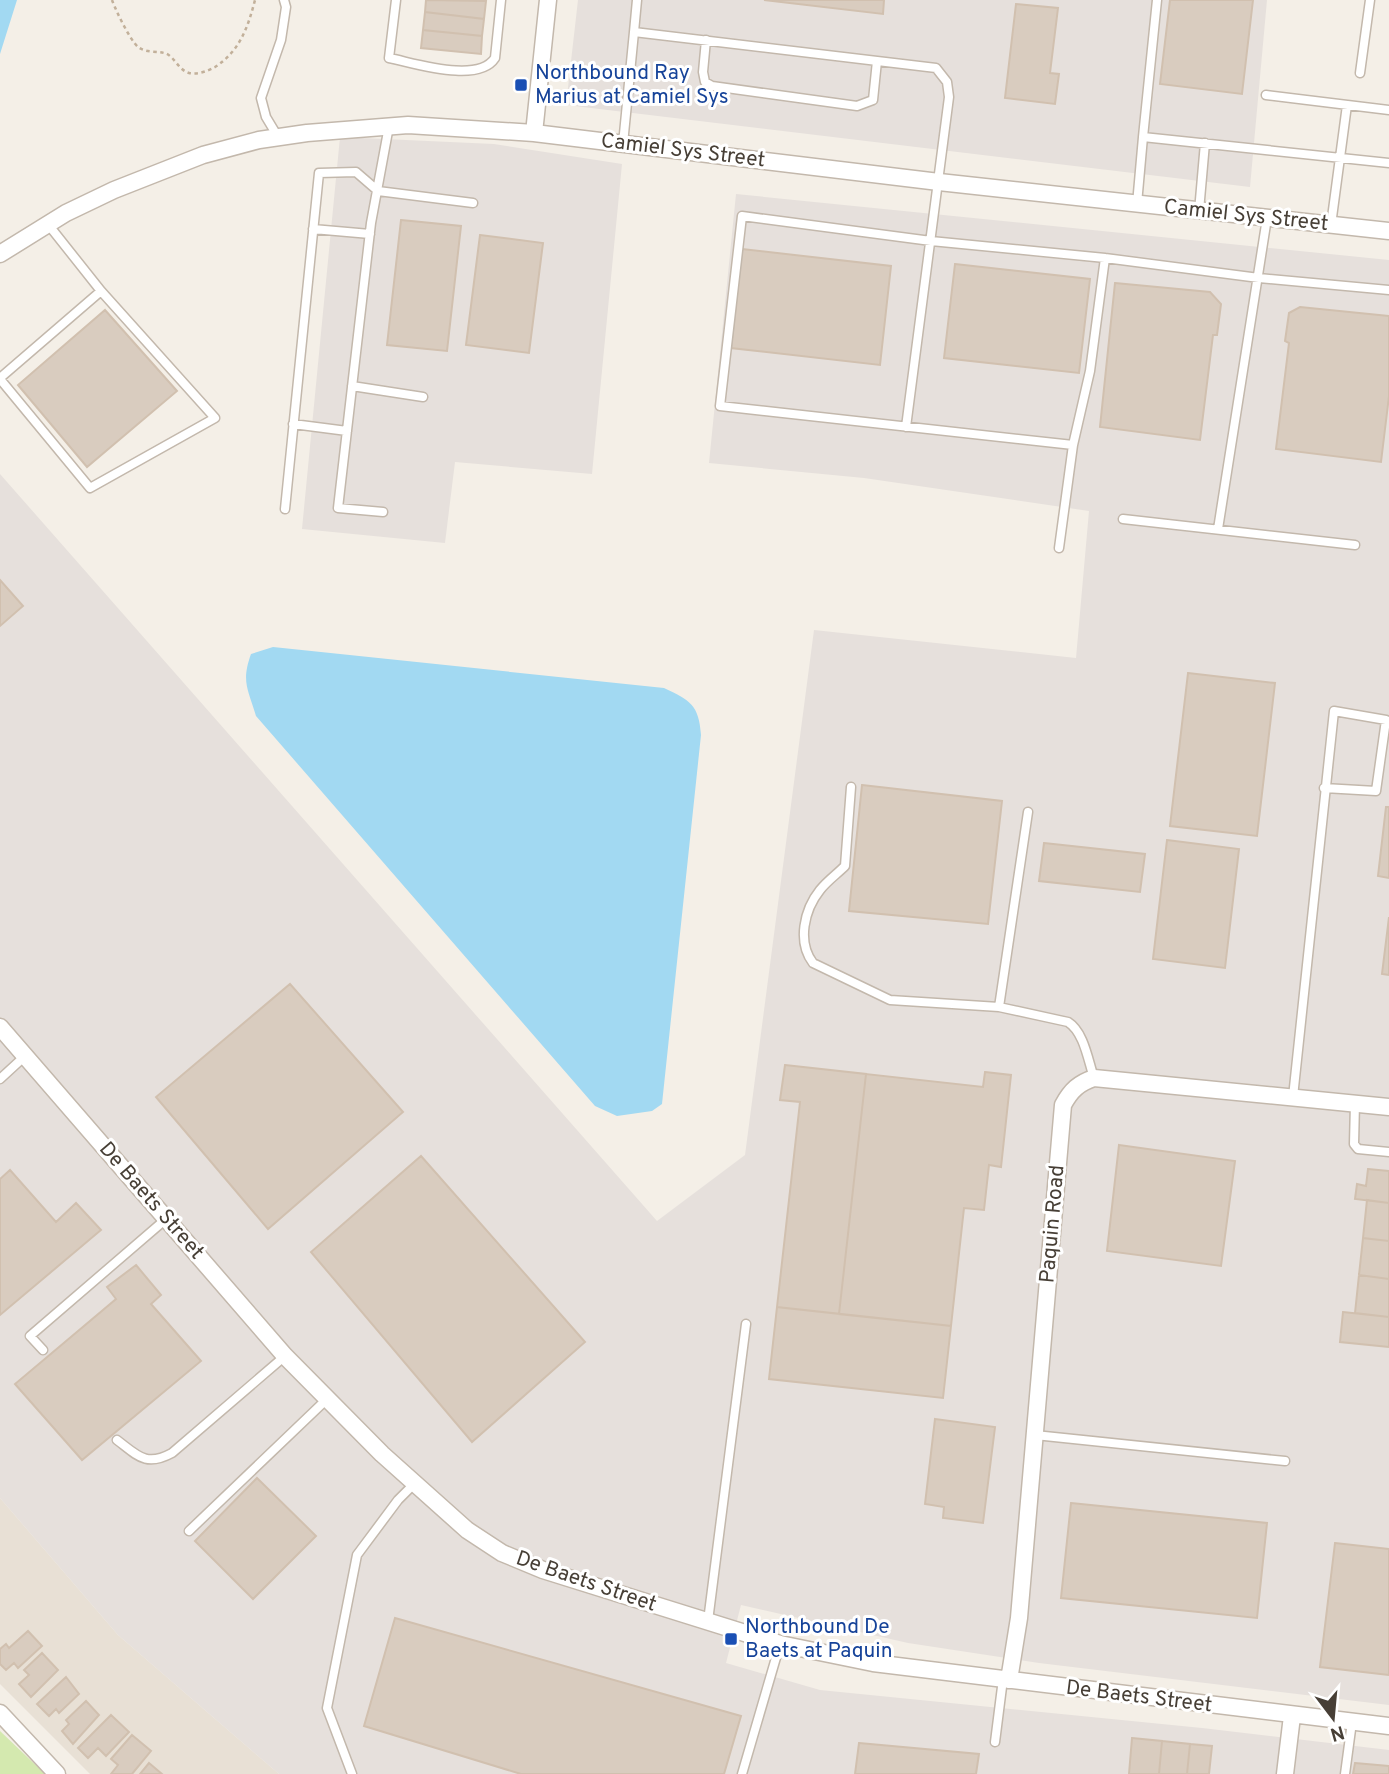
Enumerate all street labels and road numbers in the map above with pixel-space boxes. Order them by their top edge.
street label: Camiel Sys Street [599,128,767,174]
street label: Camiel Sys Street [1162,194,1330,238]
street label: De Baets Street [93,1137,209,1265]
street label: Paquin Road [1034,1164,1072,1284]
street label: De Baets Street [512,1545,660,1619]
street label: De Baets Street [1064,1675,1214,1719]

